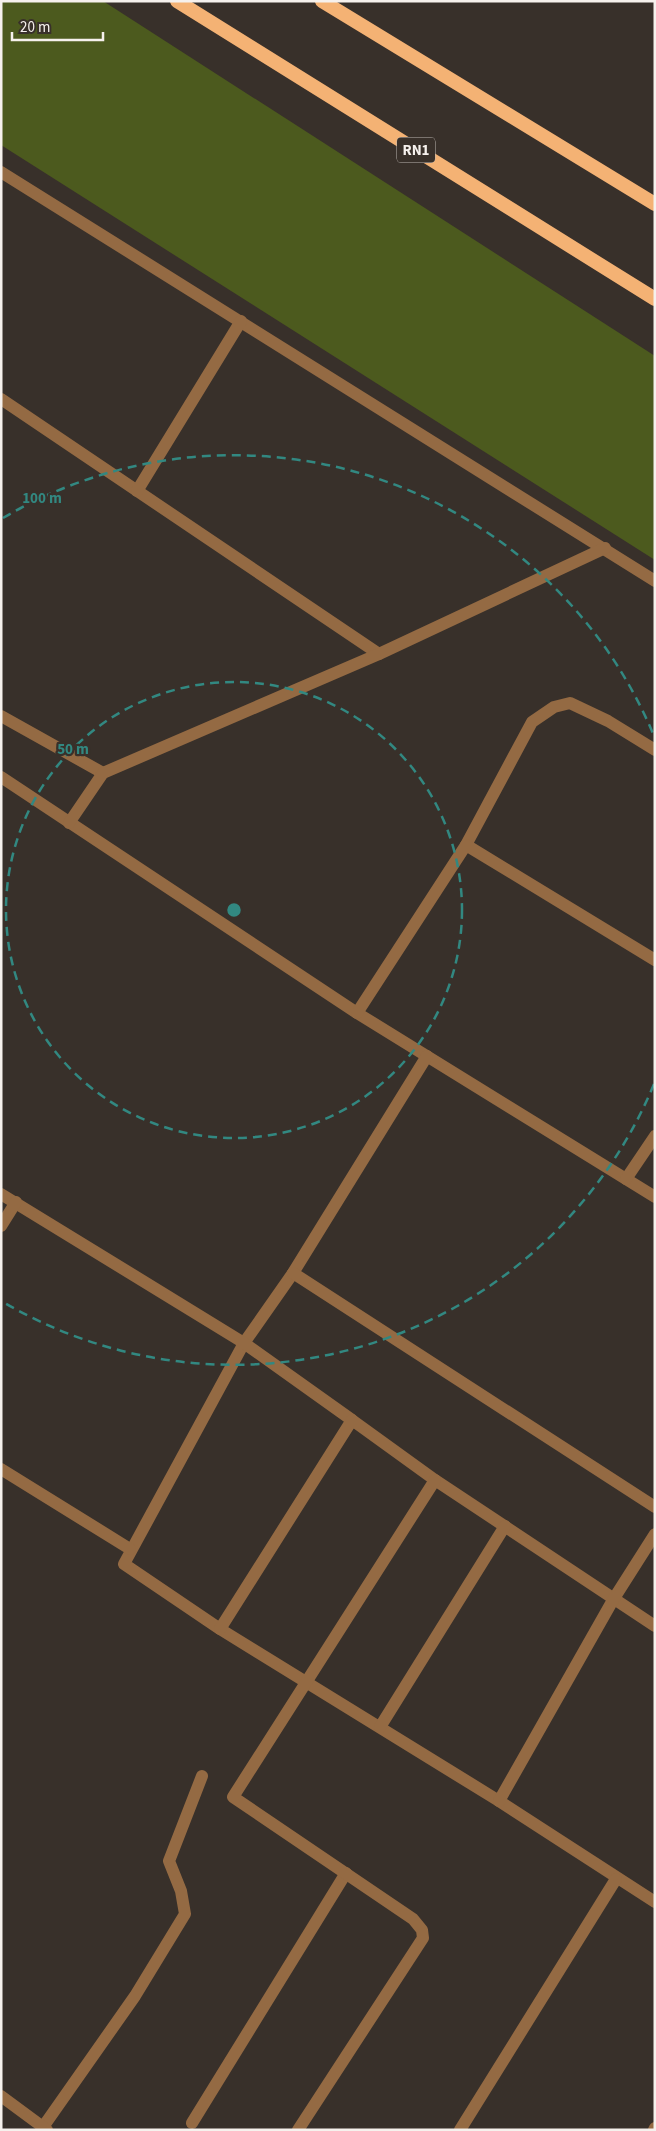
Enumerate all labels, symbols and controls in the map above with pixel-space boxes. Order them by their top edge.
scale bar [12,10,104,42]
text: 20 m [20,17,50,38]
road number: RN1 [397,138,435,162]
text: 100 m [22,488,62,509]
text: 50 m [57,739,89,760]
centre of rings [225,901,243,919]

